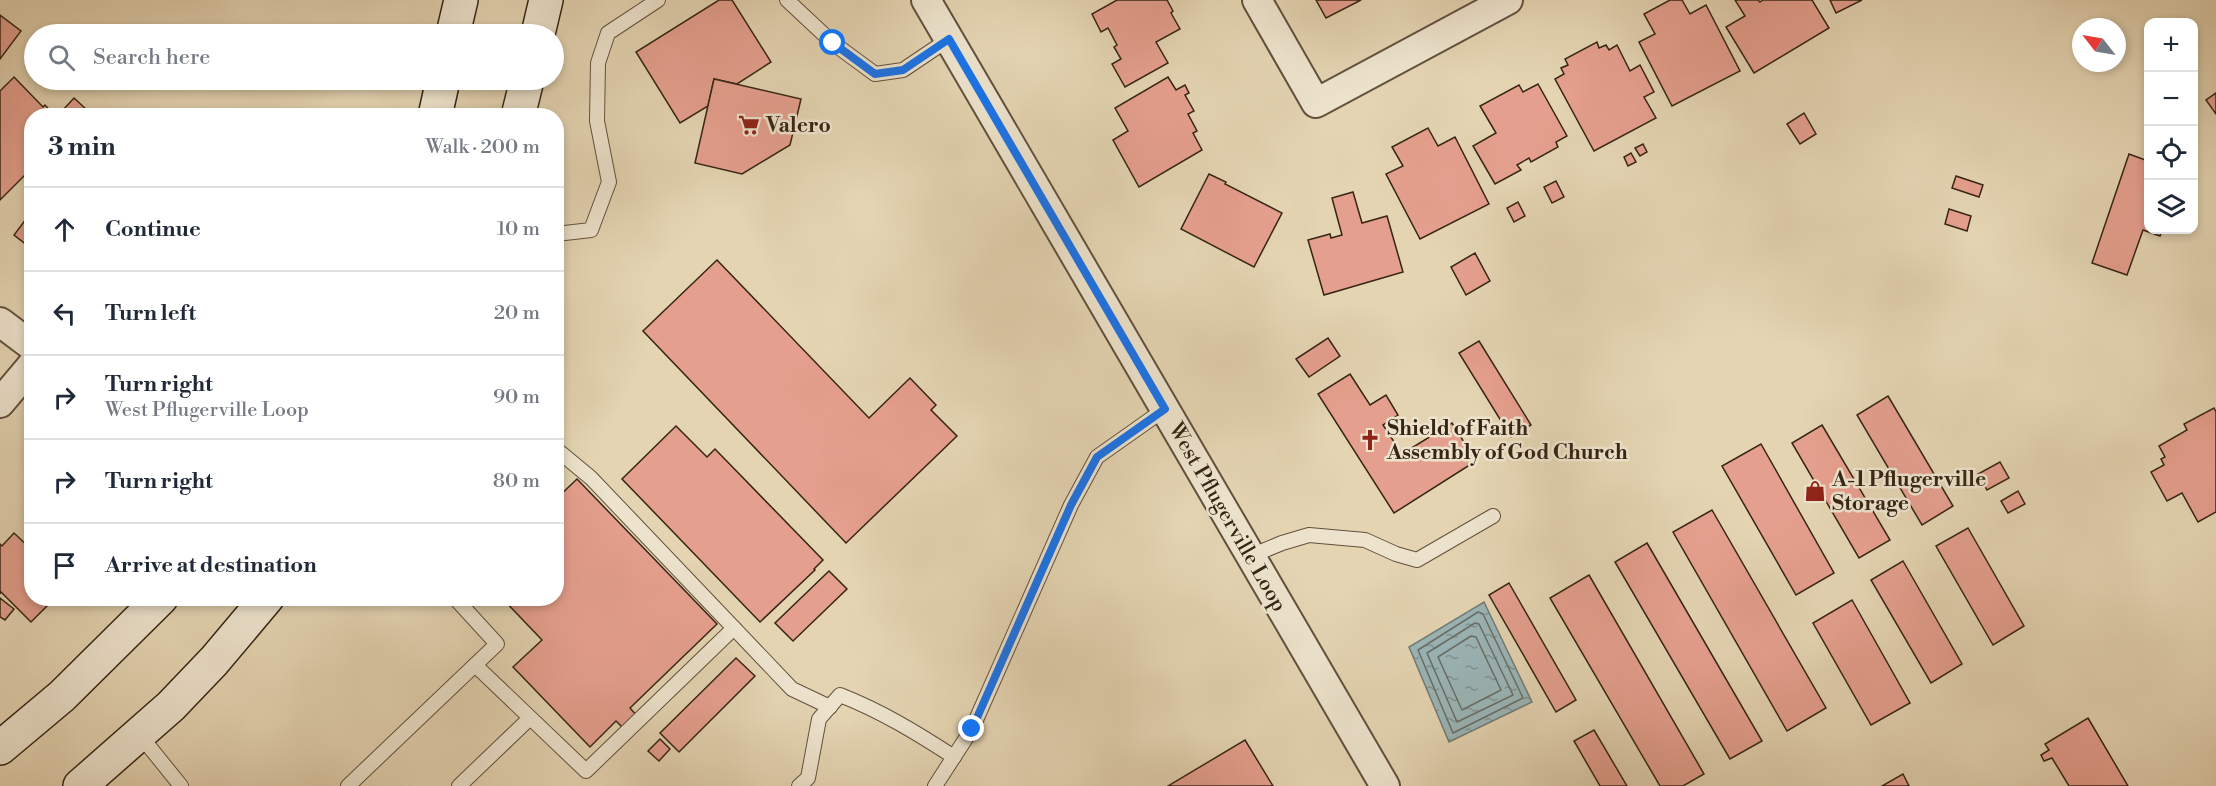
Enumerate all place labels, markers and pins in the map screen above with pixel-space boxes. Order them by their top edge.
supermarket icon: Valero [737,113,761,137]
place label: Valero [765,113,831,139]
place label: Shield of Faith Assembly of God Church [1386,416,1628,466]
church icon: Shield of Faith Assembly of God Church [1358,428,1382,452]
place label: A-1 Pflugerville Storage [1831,467,1986,517]
shop icon: A-1 Pflugerville Storage [1803,479,1827,503]

